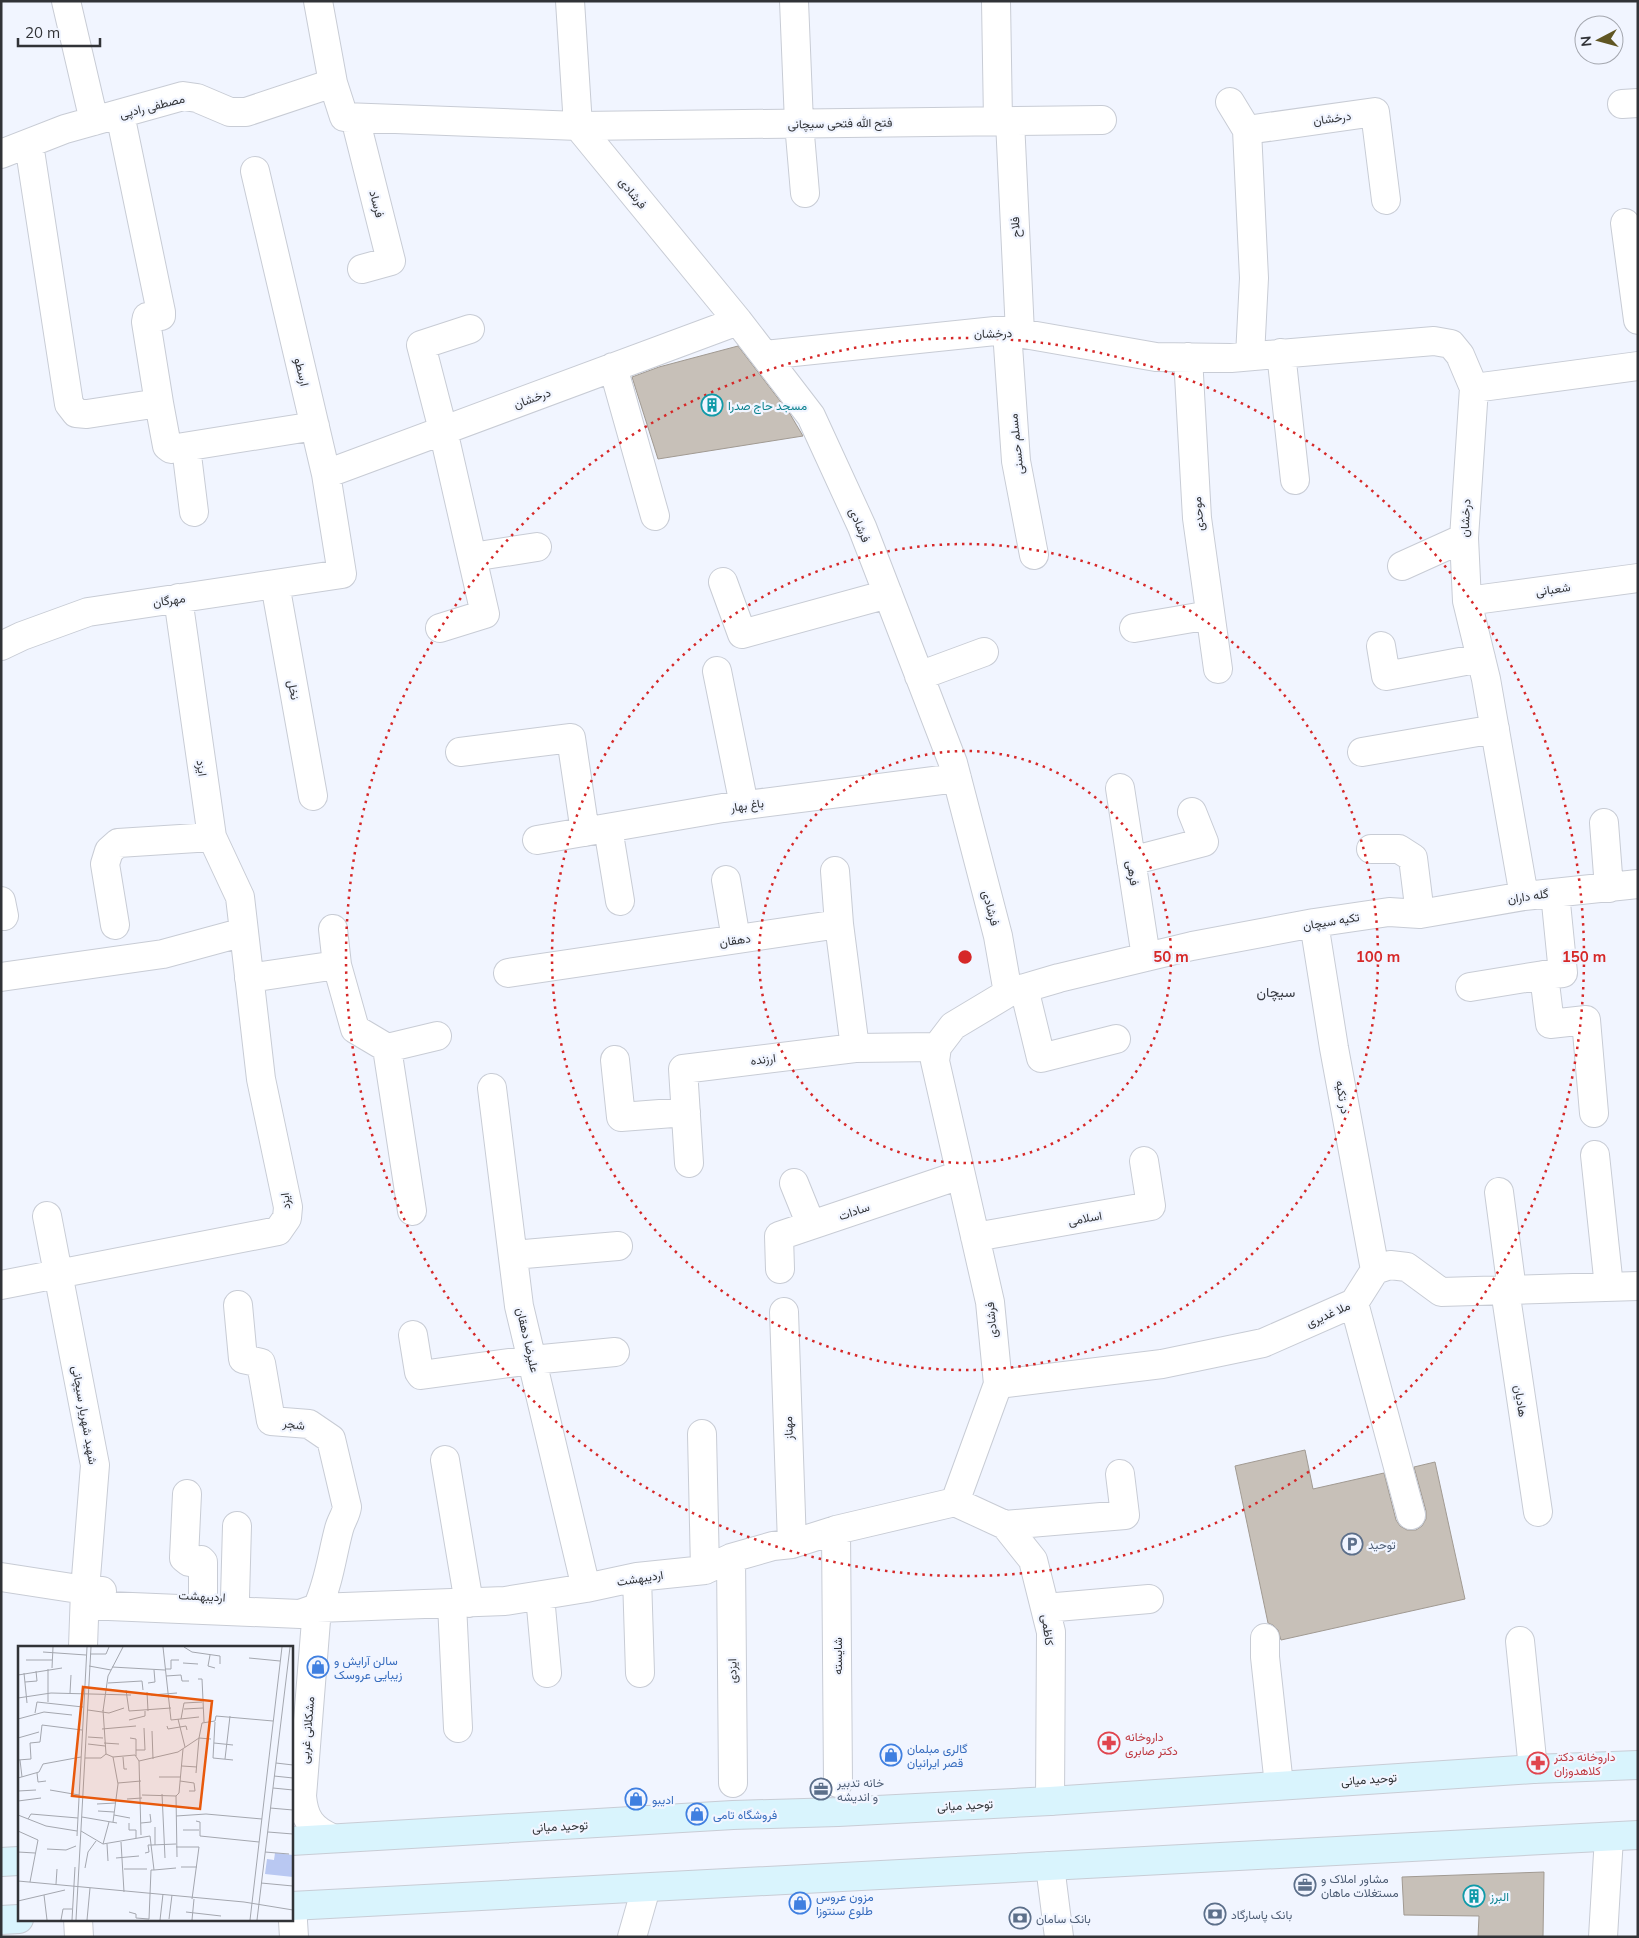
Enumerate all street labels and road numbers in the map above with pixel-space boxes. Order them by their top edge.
street label: مصطفی رادپی [118,91,186,122]
street label: درخشان [1312,108,1352,129]
street label: فتح الله فتحی سیچانی [788,115,892,133]
street label: فرشادی [615,174,650,212]
street label: فرساد [365,189,388,219]
street label: فلاح [1007,216,1025,238]
street label: درخشان [974,325,1013,342]
street label: ارسطو [290,356,313,388]
street label: درخشان [511,384,553,413]
street label: مسلم حسنی [1005,413,1028,475]
street label: موحدی [1189,496,1208,532]
street label: درخشان [1457,498,1475,538]
street label: فرشادی [845,506,874,545]
street label: شعبانی [1535,579,1571,600]
street label: مهرگان [152,590,186,611]
street label: نخل [284,679,303,701]
street label: ایزد [192,759,211,777]
street label: باغ بهار [728,795,765,817]
street label: فرهی [1123,859,1142,887]
street label: گله داران [1507,886,1550,907]
street label: فرشادی [978,889,1003,928]
street label: تکیه سیچان [1302,909,1361,934]
street label: دهقان [718,930,752,950]
street label: ارزنده [749,1050,777,1069]
street label: در تکیه [1332,1079,1353,1115]
street label: ایزد [277,1192,294,1210]
street label: سادات [837,1199,871,1223]
street label: اسلامی [1067,1208,1103,1229]
street label: ملا غدیری [1304,1298,1353,1331]
street label: فرشادی [982,1301,1001,1339]
street label: علیرضا دهقان [512,1306,543,1374]
street label: شهید شهریار سیچانی [68,1365,101,1466]
street label: هادیان [1511,1384,1531,1418]
street label: شجر [281,1415,306,1434]
street label: مهناز [780,1416,797,1441]
street label: اردیبهشت [616,1567,664,1590]
street label: اردیبهشت [178,1587,226,1606]
street label: کاظمی [1038,1614,1057,1646]
street label: شایسته [830,1637,845,1675]
street label: ایزدی [724,1658,741,1684]
street label: مشکلانی غربی [297,1696,318,1764]
street label: توحید میانی [1341,1770,1398,1789]
street label: توحید میانی [937,1796,994,1815]
street label: توحید میانی [532,1817,589,1836]

